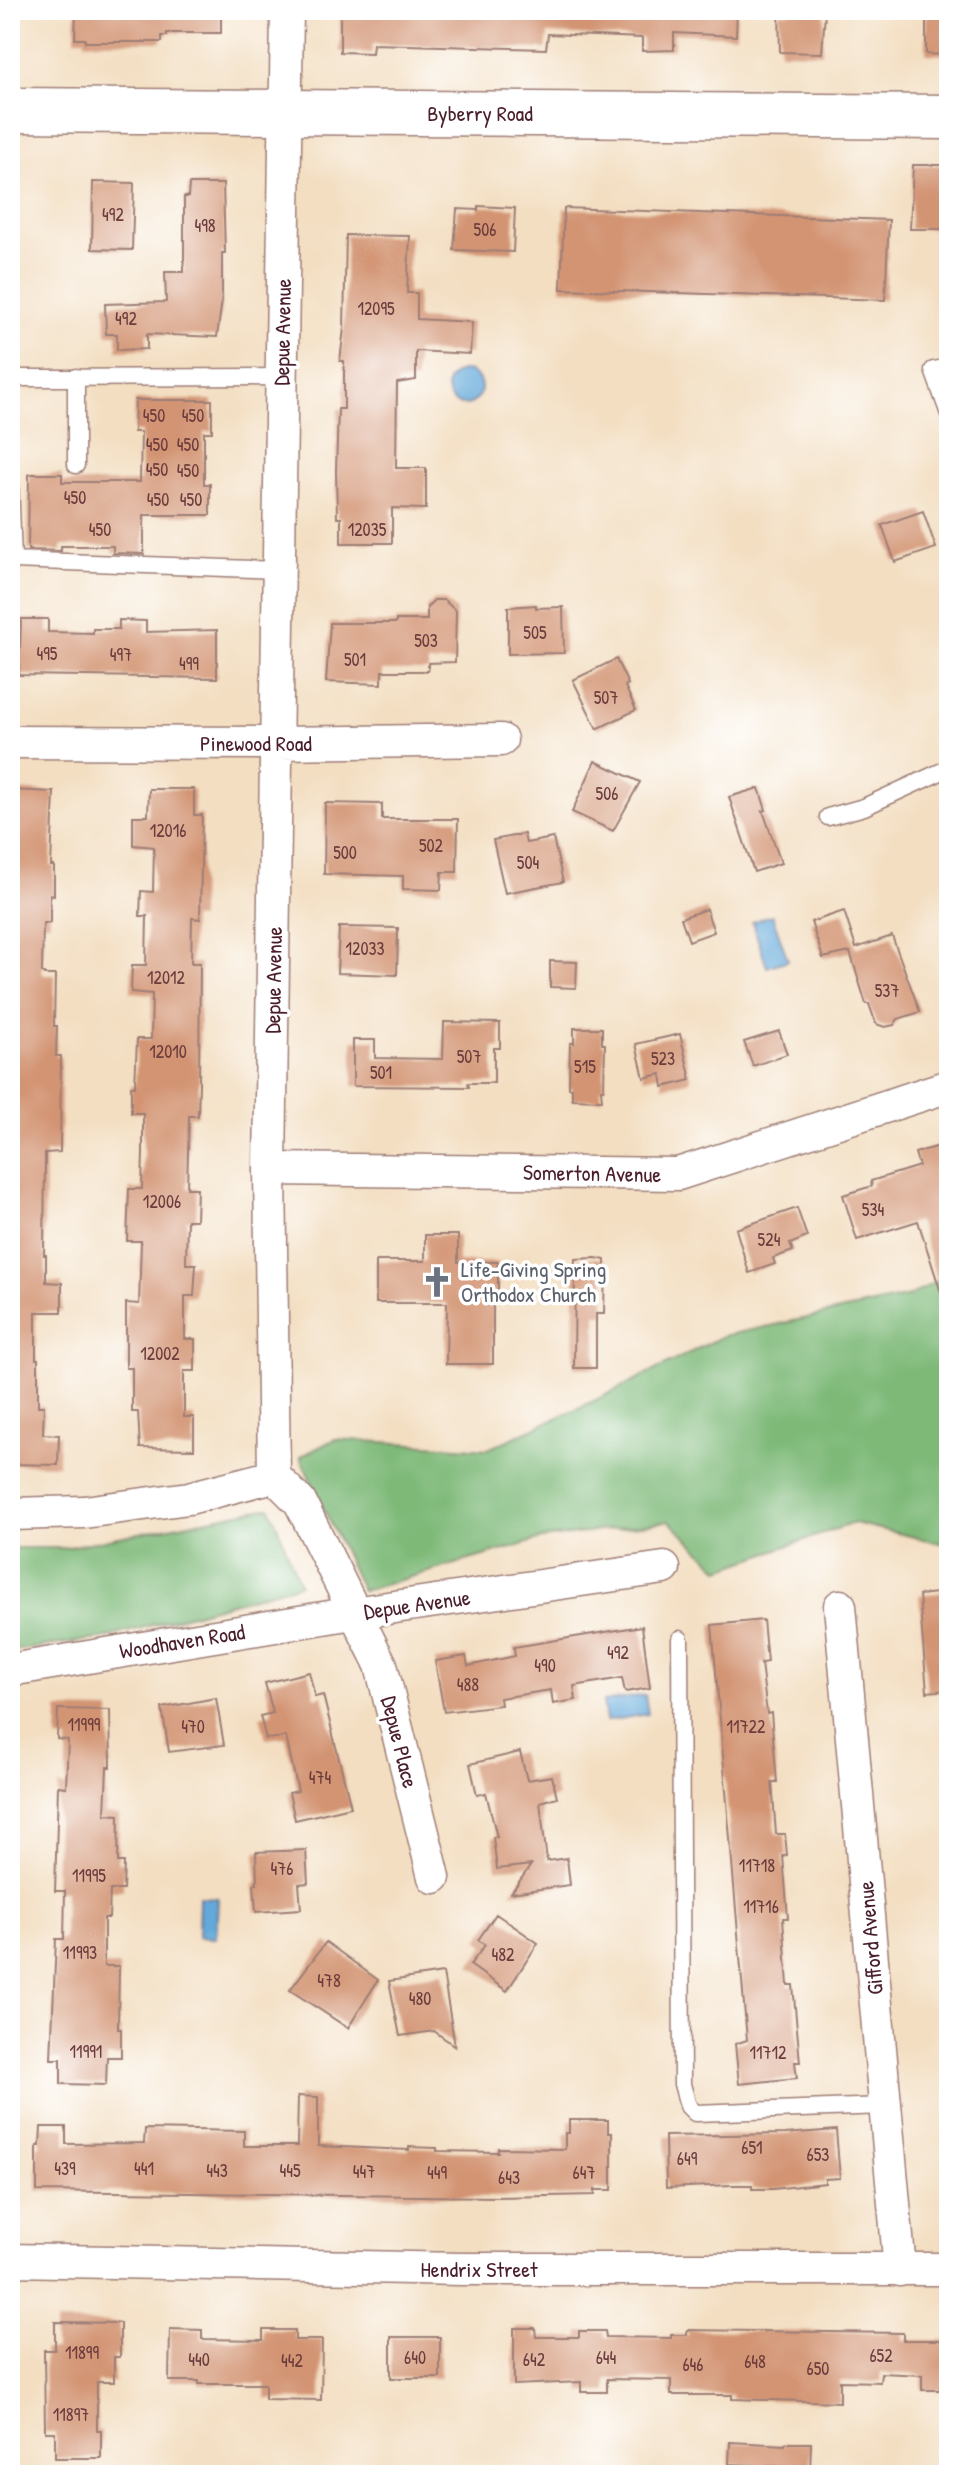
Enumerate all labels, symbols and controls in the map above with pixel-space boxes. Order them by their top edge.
street label: Byberry Road [427,98,533,128]
house number: 492 [102,202,124,227]
house number: 498 [194,213,216,238]
house number: 506 [474,217,496,242]
street label: Depue Avenue [266,278,298,386]
house number: 12095 [357,296,395,321]
house number: 492 [115,306,137,331]
house number: 450 [143,403,165,428]
house number: 450 [182,403,204,428]
house number: 450 [146,432,168,457]
house number: 450 [177,432,199,457]
house number: 450 [146,457,168,482]
house number: 450 [177,458,199,483]
house number: 450 [64,485,86,510]
house number: 450 [147,487,169,512]
house number: 450 [180,487,202,512]
house number: 450 [89,517,111,542]
house number: 12035 [348,517,387,542]
house number: 505 [523,620,547,645]
house number: 503 [414,628,438,653]
house number: 495 [37,641,58,666]
house number: 497 [110,642,132,667]
house number: 501 [344,647,366,672]
house number: 499 [179,651,199,676]
house number: 507 [594,685,618,710]
street label: Pinewood Road [200,728,312,758]
house number: 506 [596,781,618,806]
house number: 12016 [150,818,186,843]
house number: 502 [419,833,444,858]
house number: 500 [333,840,357,865]
house number: 504 [517,850,539,875]
street label: Depue Avenue [257,926,289,1034]
house number: 12033 [345,936,385,961]
house number: 12012 [147,965,186,990]
house number: 537 [875,978,899,1003]
house number: 12010 [149,1039,187,1064]
house number: 507 [457,1044,481,1069]
house number: 523 [651,1046,675,1071]
house number: 515 [574,1054,596,1079]
house number: 501 [370,1060,392,1085]
street label: Somerton Avenue [523,1157,662,1189]
house number: 12006 [143,1189,181,1214]
house number: 534 [862,1197,884,1222]
house number: 524 [758,1227,781,1252]
place label: Life-Giving Spring Orthodox Church [461,1254,606,1309]
church icon: Life-Giving Spring Orthodox Church [420,1265,454,1299]
house number: 12002 [140,1341,180,1366]
street label: Depue Avenue [362,1582,472,1626]
street label: Woodhaven Road [117,1616,247,1666]
house number: 492 [607,1640,629,1665]
house number: 490 [534,1653,556,1678]
house number: 488 [457,1672,479,1697]
street label: Depue Place [374,1693,426,1791]
house number: 11999 [68,1712,101,1737]
house number: 470 [181,1714,205,1739]
house number: 11722 [727,1714,766,1739]
house number: 474 [309,1765,331,1790]
house number: 11718 [739,1853,775,1878]
house number: 476 [271,1856,293,1881]
house number: 11995 [72,1863,106,1888]
street label: Gifford Avenue [850,1880,890,1996]
house number: 11716 [743,1894,779,1919]
house number: 11993 [63,1940,97,1965]
house number: 482 [492,1942,515,1967]
house number: 478 [317,1968,341,1993]
house number: 480 [409,1986,431,2011]
house number: 11991 [70,2039,102,2064]
house number: 11712 [750,2040,787,2065]
house number: 651 [741,2135,763,2160]
house number: 653 [807,2142,829,2167]
house number: 649 [677,2146,698,2171]
house number: 439 [54,2156,76,2181]
house number: 441 [134,2156,154,2181]
house number: 443 [206,2158,228,2183]
house number: 445 [279,2158,301,2183]
house number: 447 [353,2159,375,2184]
house number: 449 [427,2160,447,2185]
house number: 647 [573,2160,596,2185]
house number: 643 [498,2165,520,2190]
street label: Hendrix Street [420,2254,538,2284]
house number: 11899 [65,2340,99,2365]
house number: 652 [869,2343,893,2368]
house number: 640 [404,2345,426,2370]
house number: 644 [596,2345,617,2370]
house number: 440 [188,2347,210,2372]
house number: 642 [523,2347,546,2372]
house number: 442 [281,2348,304,2373]
house number: 648 [744,2349,766,2374]
house number: 646 [682,2352,704,2377]
house number: 650 [807,2356,829,2381]
house number: 11897 [53,2402,89,2427]

